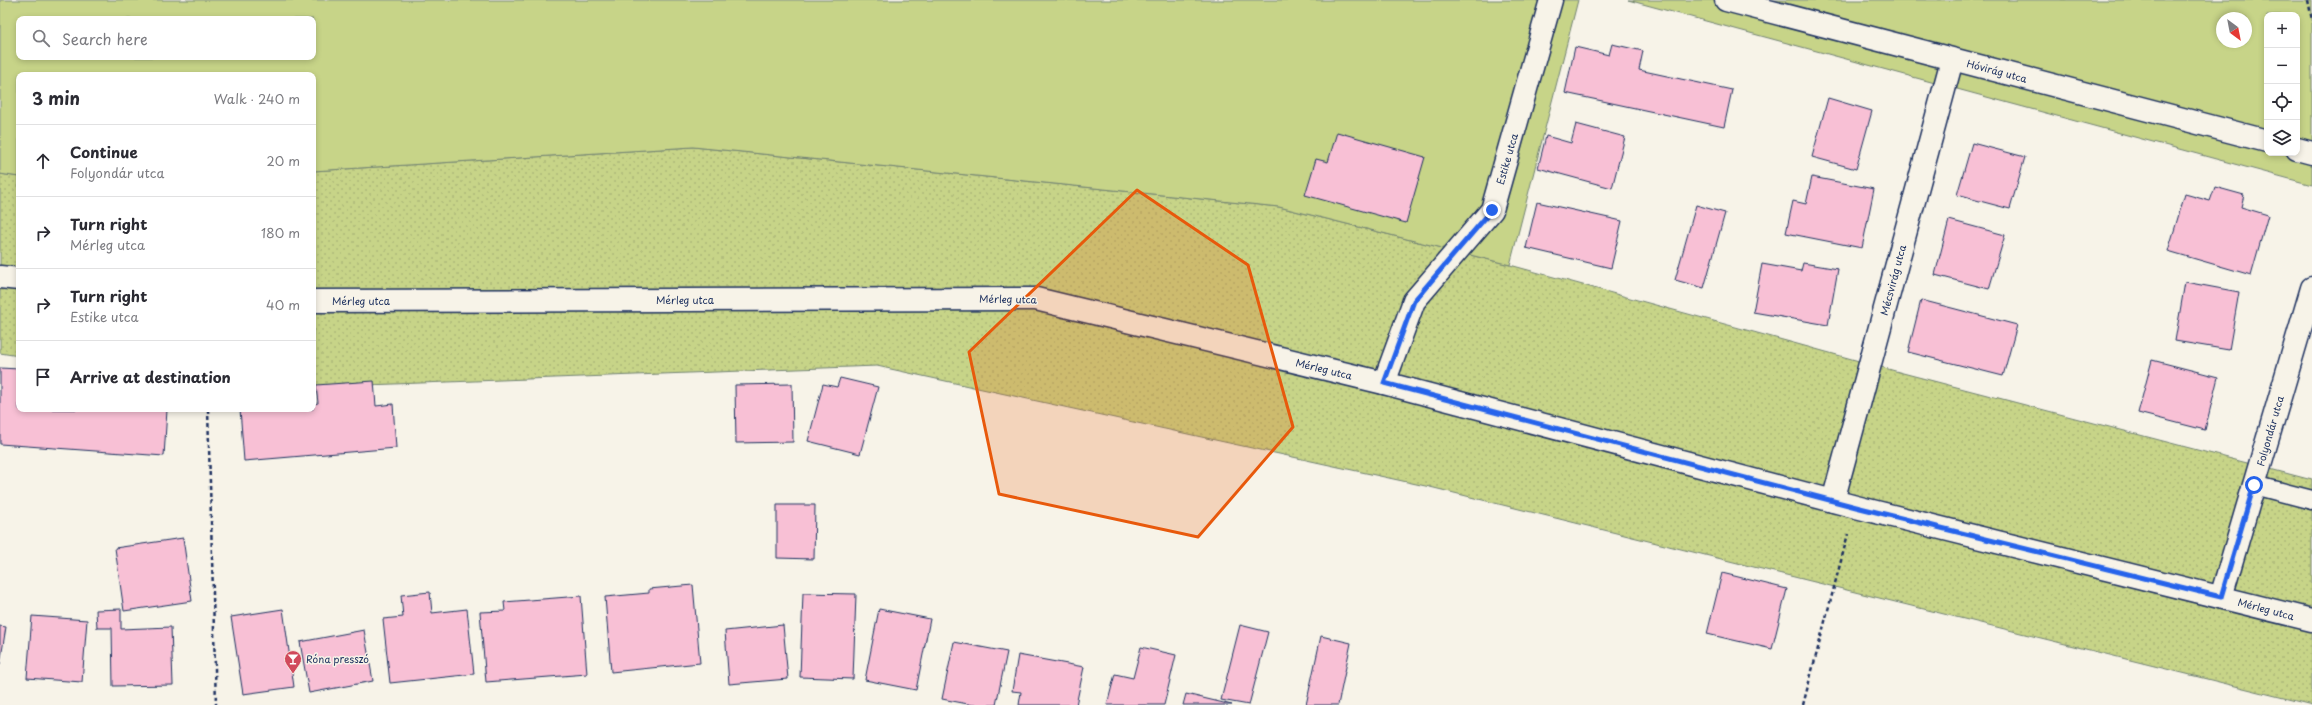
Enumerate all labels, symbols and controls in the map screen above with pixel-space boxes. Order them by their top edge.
north arrow [2216,12,2252,48]
map controls [2264,12,2300,156]
button: + [2264,12,2300,48]
search box [16,16,316,60]
icon: search [30,27,52,49]
text: Search here [62,27,148,50]
button: − [2264,48,2300,84]
street label: Hóvirág utca [1965,55,2030,86]
button: locate [2264,84,2300,120]
text: 3 min [32,85,80,111]
text: Walk · 240 m [214,89,300,108]
button: layers [2264,120,2300,156]
street label: Estike utca [1492,131,1521,186]
text: Continue [70,140,138,163]
icon: ahead [32,150,54,172]
text: 20 m [266,151,300,170]
text: Folyondár utca [70,163,164,182]
route end [1483,201,1501,219]
text: Turn right [70,212,147,235]
icon: right [32,222,54,244]
text: 180 m [261,223,300,242]
text: Mérleg utca [70,235,145,254]
street label: Mécsvirág utca [1876,242,1909,317]
text: Turn right [70,284,147,307]
street label: Mérleg utca [979,290,1038,307]
street label: Mérleg utca [656,292,715,307]
street label: Mérleg utca [332,293,391,308]
icon: right [32,294,54,316]
text: 40 m [266,295,300,314]
text: Estike utca [70,307,139,326]
street label: Mérleg utca [1294,354,1355,383]
text: Arrive at destination [70,365,231,388]
icon: arrive [32,366,54,388]
street label: Folyondár utca [2252,394,2288,468]
route start [2245,476,2263,494]
street label: Mérleg utca [2236,594,2297,623]
bar icon: Róna presszó [283,649,303,674]
place label: Róna presszó [306,651,369,666]

